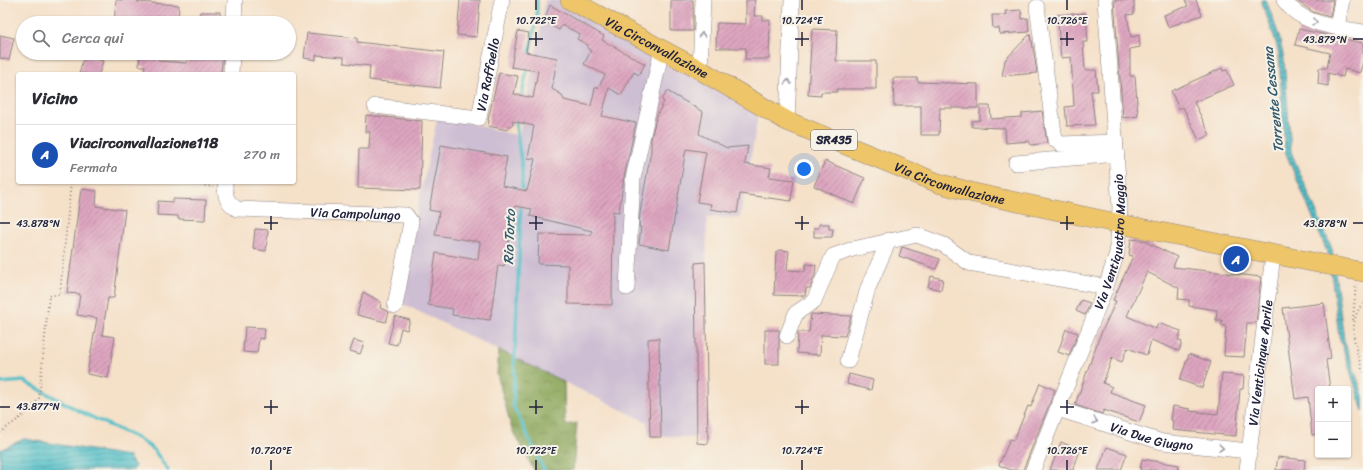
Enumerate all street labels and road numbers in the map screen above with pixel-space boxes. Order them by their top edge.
street label: Via Circonvallazione [601,10,713,85]
street label: Via Raffaello [470,35,506,113]
road number: SR435 [811,130,857,150]
street label: Via Circonvallazione [891,155,1007,211]
street label: Via Ventiquattro Maggio [1087,173,1132,313]
street label: Via Campolungo [310,201,401,227]
street label: Via Venticinque Aprile [1241,299,1279,427]
street label: Via Due Giugno [1107,415,1195,457]

